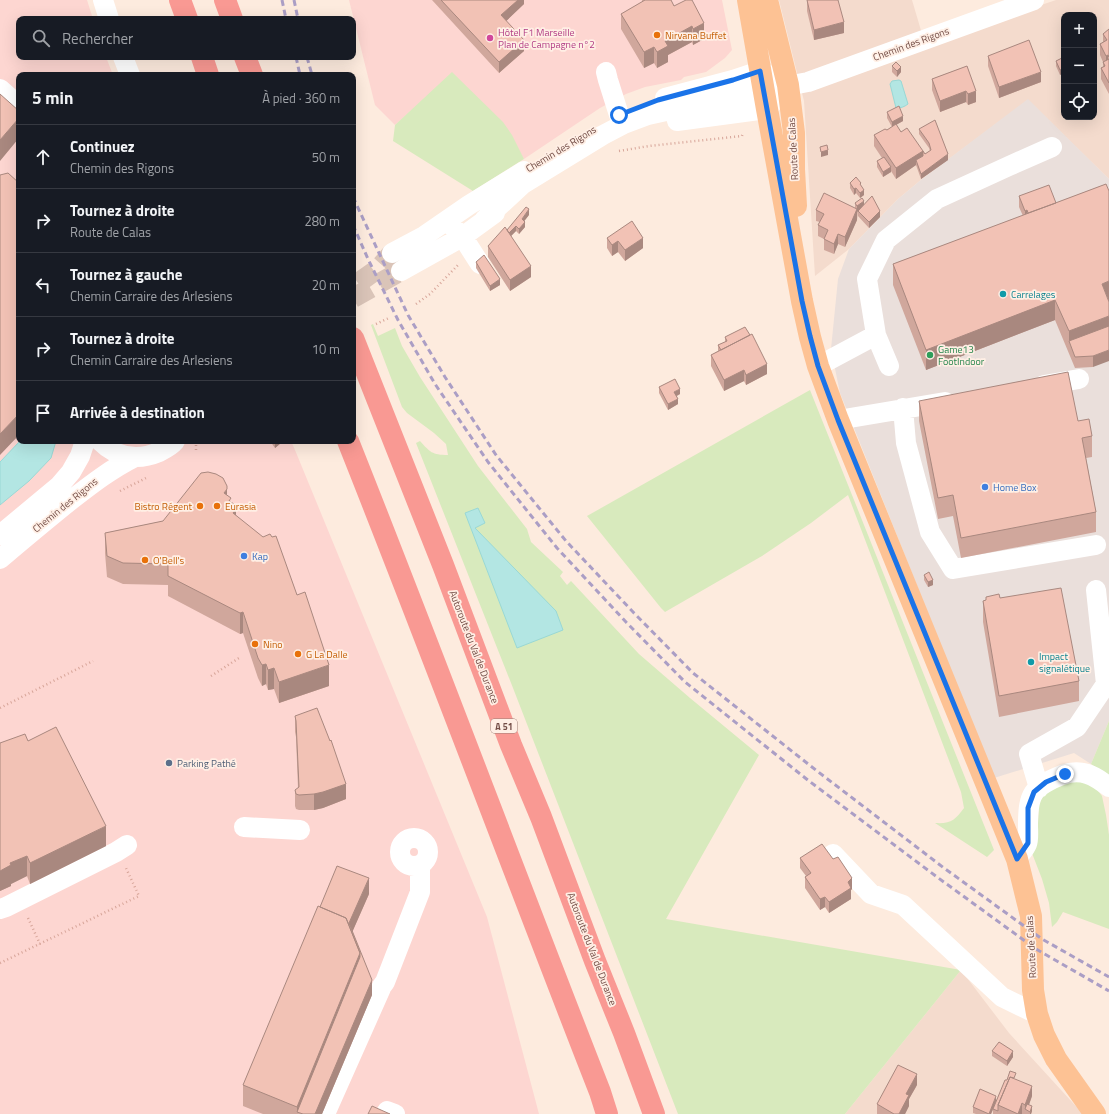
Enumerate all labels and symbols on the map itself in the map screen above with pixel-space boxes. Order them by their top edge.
street label: Chemin des Rigons [871,23,951,65]
place label: Hôtel F1 Marseille Plan de Campagne n°2 [498,25,595,52]
place label: Nirvana Buffet [665,28,727,43]
marker: Nirvana Buffet [652,30,662,40]
marker: Hôtel F1 Marseille Plan de Campagne n°2 [485,33,495,43]
route start [610,106,628,124]
street label: Route de Calas [784,117,802,181]
street label: Chemin des Rigons [523,122,599,176]
place label: Carrelages [1011,287,1056,302]
marker: Carrelages [998,289,1008,299]
place label: Game13 FootIndoor [938,342,985,369]
marker: Game13 FootIndoor [925,350,935,360]
street label: Chemin des Rigons [29,474,101,536]
place label: Home Box [993,480,1037,495]
marker: Home Box [980,482,990,492]
place label: Bistro Régent [134,499,192,514]
place label: Eurasia [225,499,256,514]
marker: Bistro Régent [195,501,205,511]
marker: Eurasia [212,501,222,511]
place label: Kap [252,549,268,564]
marker: Kap [239,551,249,561]
place label: O'Bell's [153,553,185,568]
marker: O'Bell's [140,555,150,565]
street label: Autoroute du Val de Durance [445,588,503,706]
place label: Nino [263,637,283,652]
marker: Nino [250,639,260,649]
place label: G La Dalle [306,647,348,662]
marker: G La Dalle [293,649,303,659]
place label: Impact signalétique [1039,649,1090,676]
marker: Impact signalétique [1026,657,1036,667]
road number: A 51 [491,719,517,733]
place label: Parking Pathé [177,756,236,771]
marker: Parking Pathé [164,758,174,768]
route end [1056,765,1074,783]
street label: Autoroute du Val de Durance [563,890,621,1008]
street label: Route de Calas [1022,915,1040,979]

